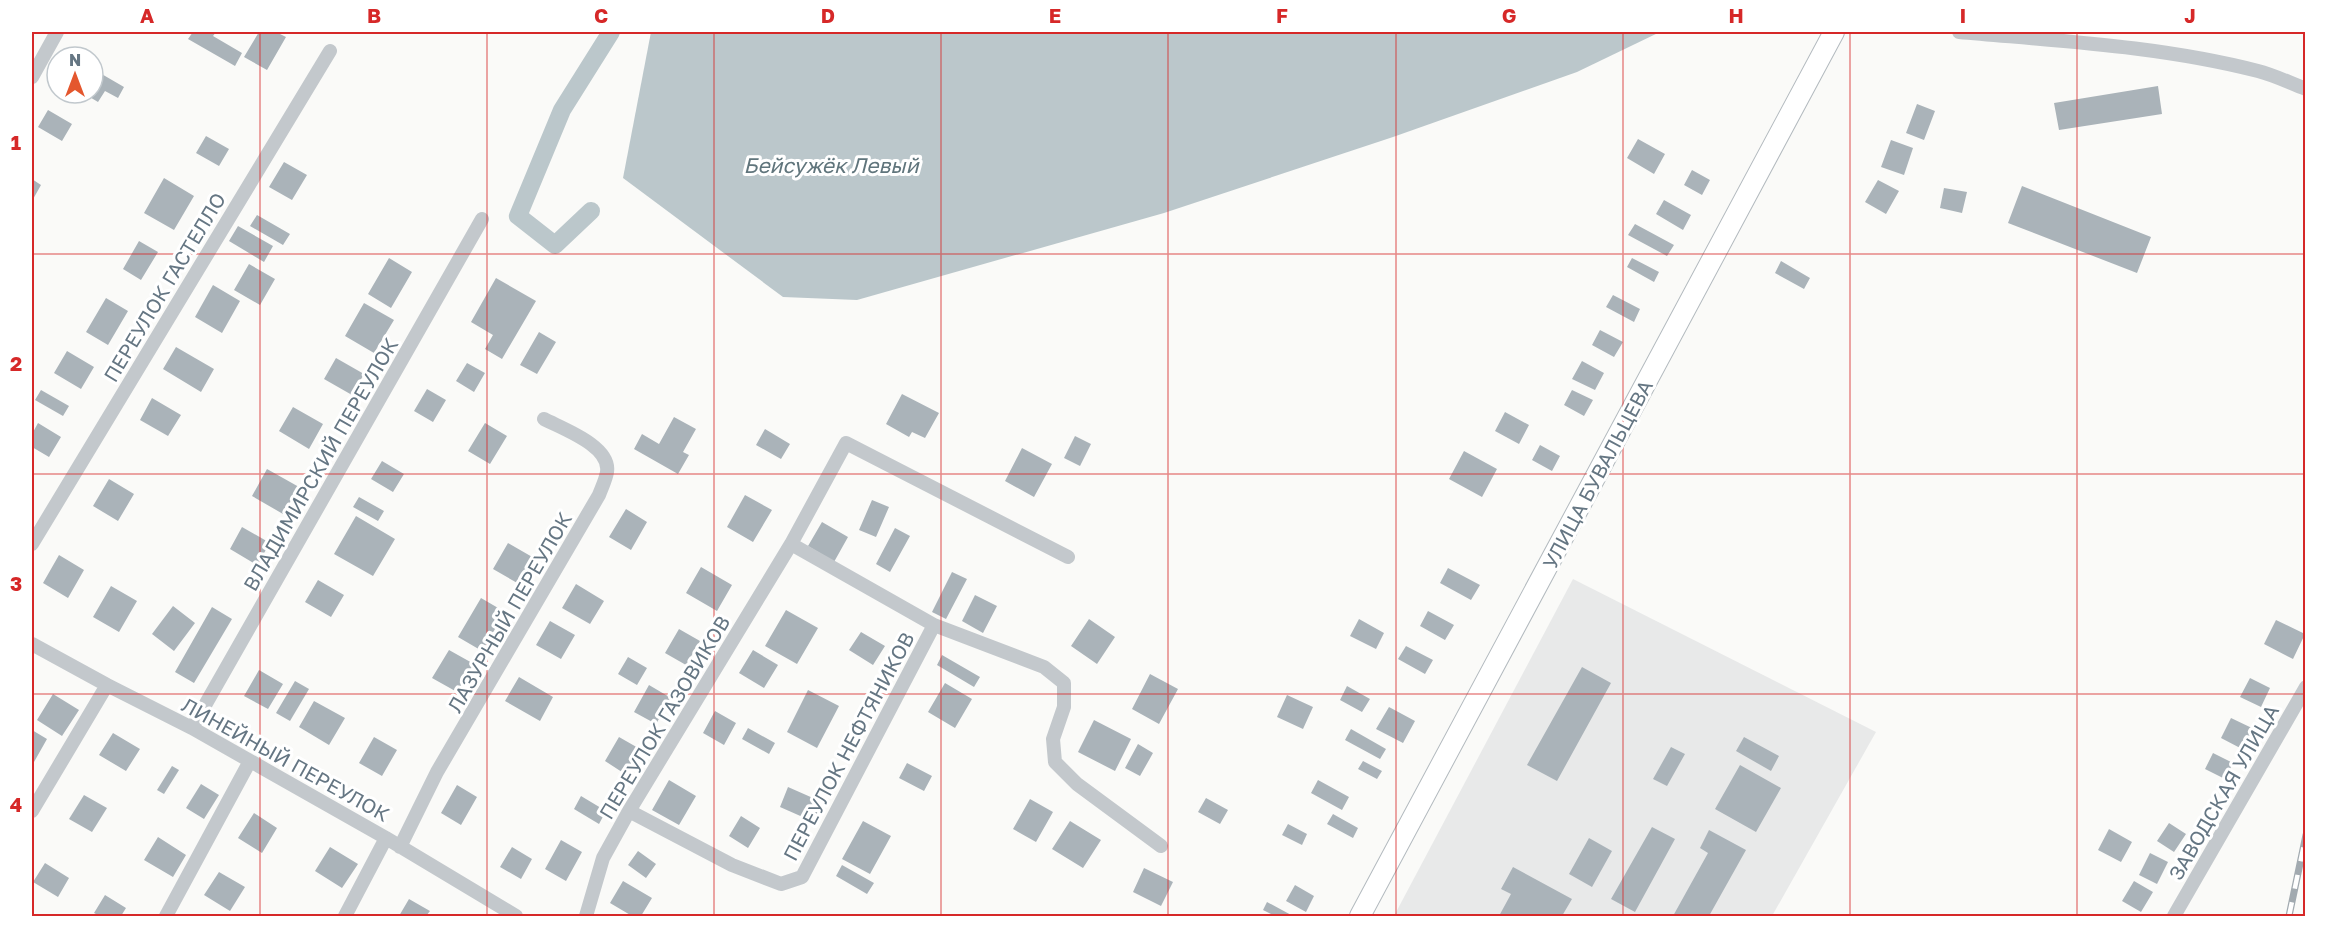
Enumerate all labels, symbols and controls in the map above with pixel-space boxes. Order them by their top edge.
text: A [140,3,154,27]
text: B [367,3,381,27]
text: C [594,3,608,27]
text: D [821,3,835,27]
text: E [1049,3,1061,27]
text: F [1276,3,1288,27]
text: G [1502,3,1516,27]
text: H [1728,3,1744,27]
text: I [1960,3,1966,27]
text: J [2184,3,2196,27]
north arrow [45,45,105,105]
text: N [69,50,81,70]
text: 1 [11,130,21,154]
water label: Бейсужёк Левый [743,152,920,178]
street label: ПЕРЕУЛОК ГАСТЕЛЛО [98,188,230,386]
street label: ВЛАДИМИРСКИЙ ПЕРЕУЛОК [238,333,402,595]
text: 2 [10,351,22,375]
street label: УЛИЦА БУВАЛЬЦЕВА [1537,375,1657,573]
street label: ЛАЗУРНЫЙ ПЕРЕУЛОК [442,508,576,716]
text: 3 [10,571,22,595]
street label: ПЕРЕУЛОК ГАЗОВИКОВ [594,611,734,823]
street label: ПЕРЕУЛОК НЕФТЯНИКОВ [777,628,919,864]
street label: ЛИНЕЙНЫЙ ПЕРЕУЛОК [178,692,394,826]
street label: ЗАВОДСКАЯ УЛИЦА [2163,700,2283,884]
text: 4 [10,792,22,816]

